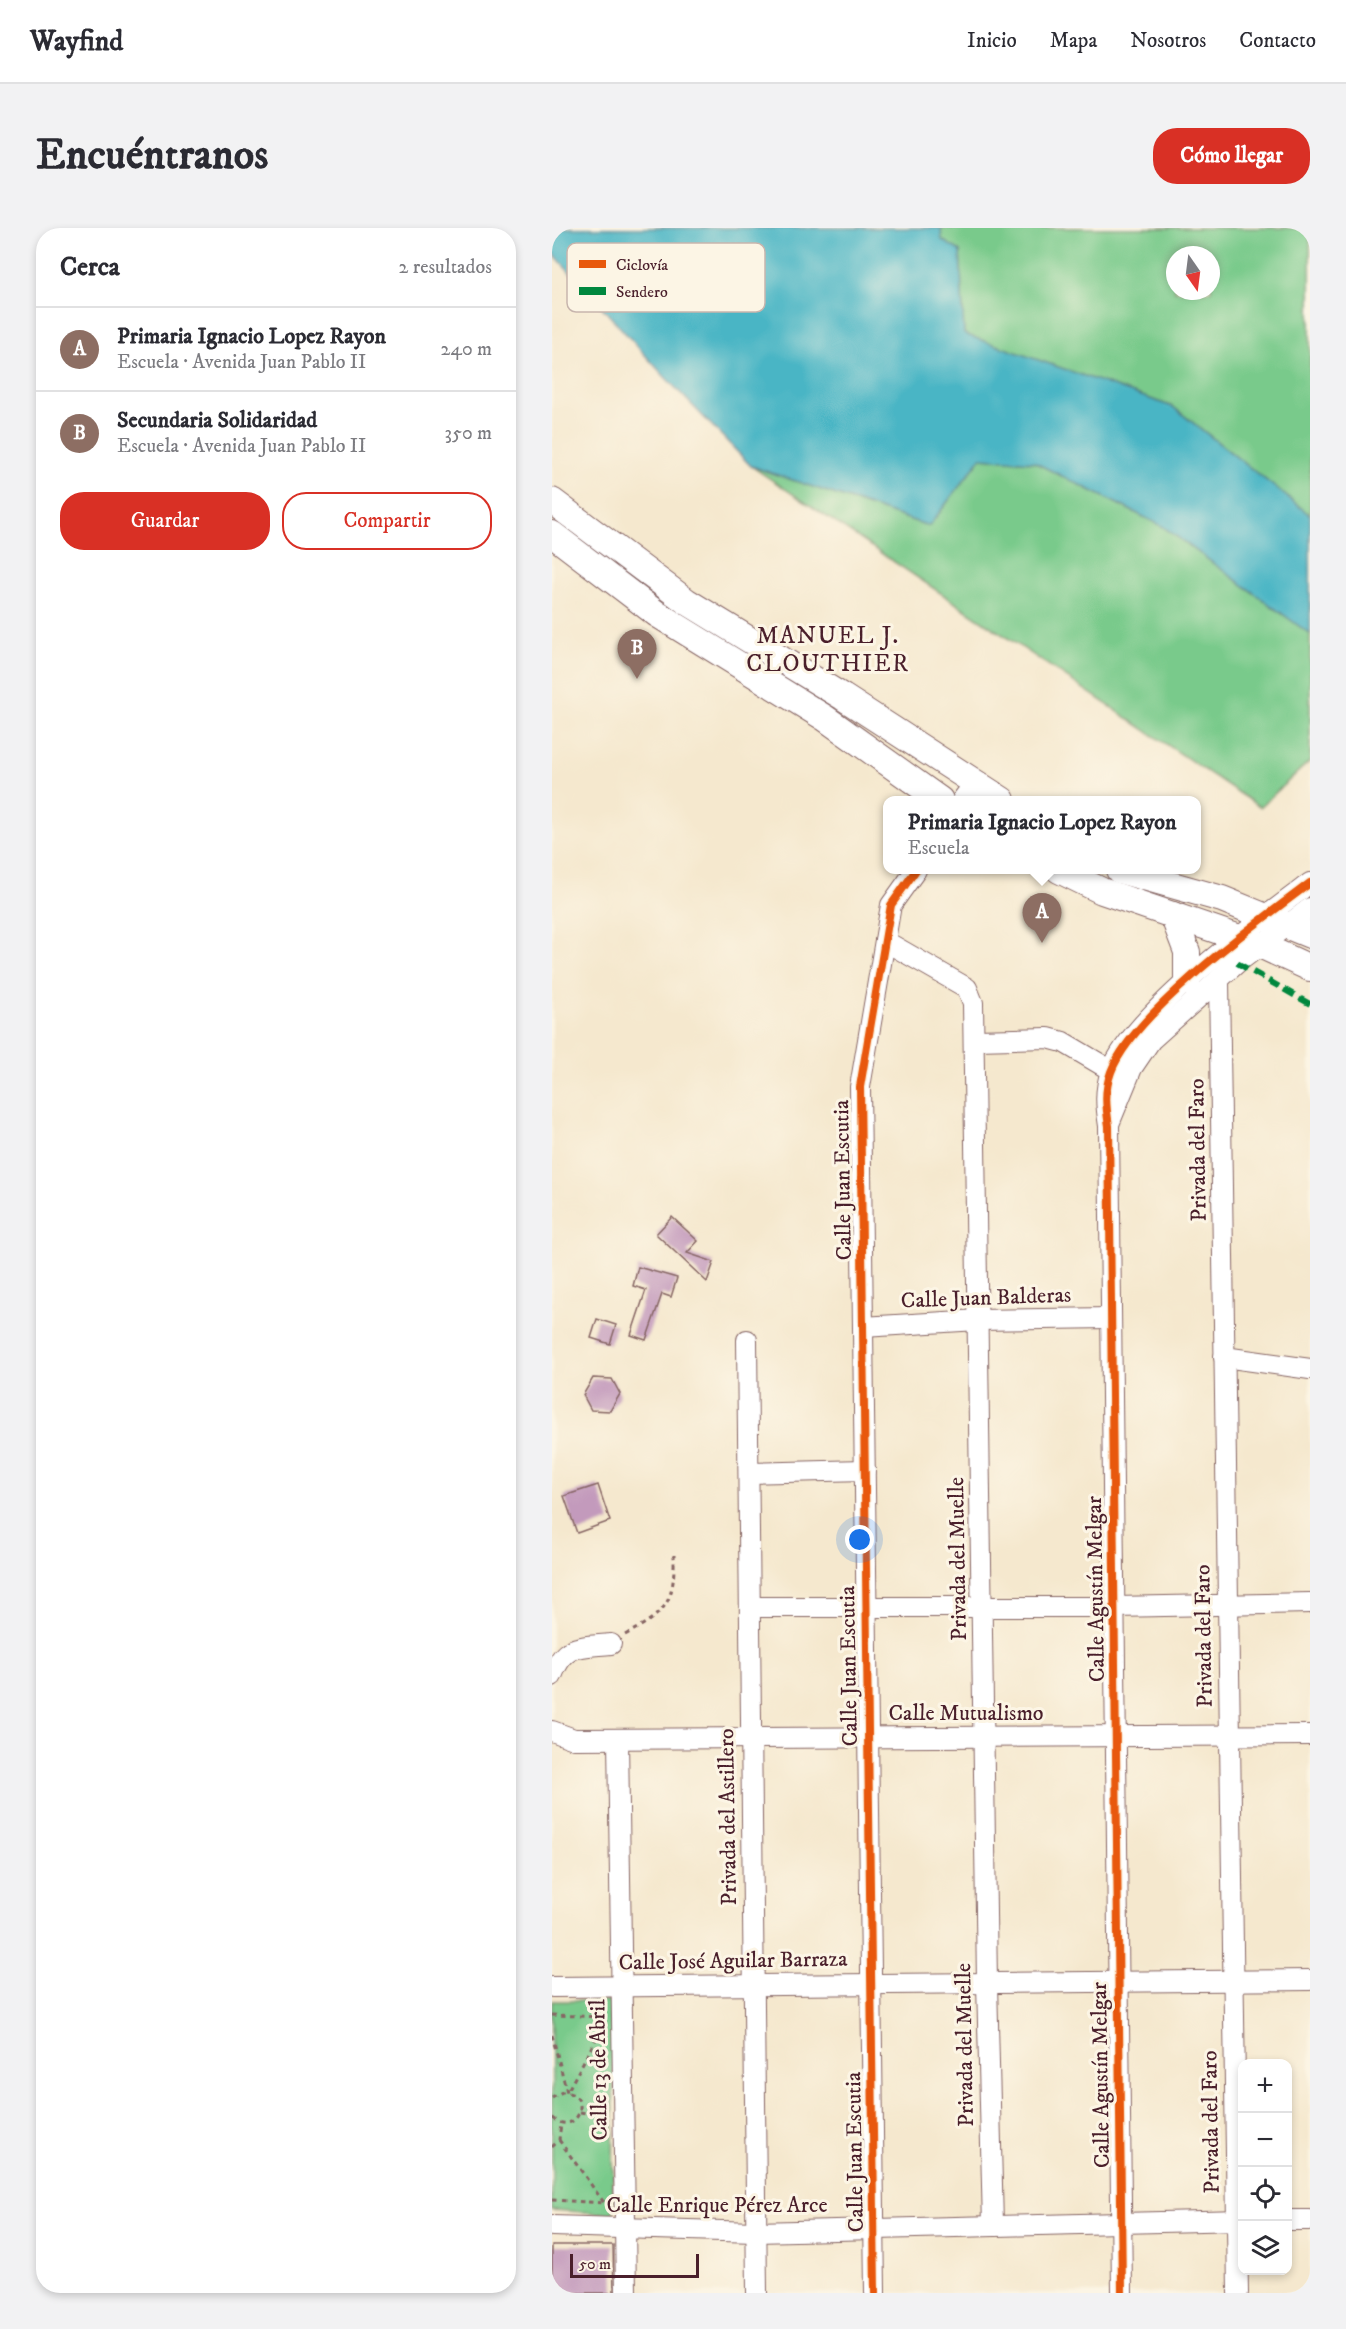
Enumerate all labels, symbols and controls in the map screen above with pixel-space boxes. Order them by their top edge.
text: Wayfind [30,24,123,59]
text: Inicio [967,28,1017,54]
text: Mapa [1050,28,1097,54]
text: Nosotros [1130,28,1206,54]
text: Contacto [1239,28,1316,54]
button: Cómo llegar [1153,128,1310,184]
text: Encuéntranos [36,130,268,182]
legend [567,243,765,312]
north arrow [1166,246,1220,300]
text: Cerca [60,251,120,284]
text: 2 resultados [399,255,492,280]
text: Ciclovía [616,255,668,275]
text: Sendero [616,282,668,302]
text: Primaria Ignacio Lopez Rayon [117,323,386,350]
text: A [73,337,86,362]
text: 240 m [441,337,492,362]
text: Escuela · Avenida Juan Pablo II [117,350,366,375]
text: Secundaria Solidaridad [117,407,317,434]
text: B [73,421,86,446]
text: 350 m [445,421,492,446]
text: Escuela · Avenida Juan Pablo II [117,434,366,459]
button: Guardar [60,492,270,550]
button: Compartir [282,492,492,550]
district label: MANUEL J. CLOUTHIER [746,621,910,679]
pin: B [618,630,656,679]
popup [883,796,1201,874]
text: Primaria Ignacio Lopez Rayon [908,809,1176,836]
text: Escuela [908,836,969,861]
pin: A [1022,894,1062,943]
street label: Privada del Faro [1183,1078,1213,1222]
street label: Calle Juan Escutia [828,1099,858,1261]
street label: Calle Juan Balderas [900,1282,1072,1314]
street label: Privada del Muelle [943,1477,973,1641]
street label: Calle Agustín Melgar [1081,1495,1111,1682]
your location [845,1525,874,1554]
street label: Privada del Faro [1189,1564,1219,1708]
street label: Calle Juan Escutia [834,1585,864,1747]
street label: Calle Mutualismo [888,1700,1044,1727]
street label: Privada del Astillero [713,1728,743,1906]
street label: Calle José Aguilar Barraza [618,1945,848,1976]
street label: Privada del Muelle [950,1963,980,2127]
street label: Calle Agustín Melgar [1086,1981,1116,2168]
street label: Calle 13 de Abril [584,1999,614,2141]
street label: Privada del Faro [1196,2050,1226,2194]
map controls [1238,2059,1292,2275]
button: + [1238,2059,1292,2113]
street label: Calle Juan Escutia [840,2071,870,2233]
button: − [1238,2113,1292,2167]
button: locate [1238,2167,1292,2221]
street label: Calle Enrique Pérez Arce [606,2192,828,2219]
button: layers [1238,2221,1292,2275]
scale bar [570,2251,699,2278]
text: 50 m [579,2254,611,2274]

